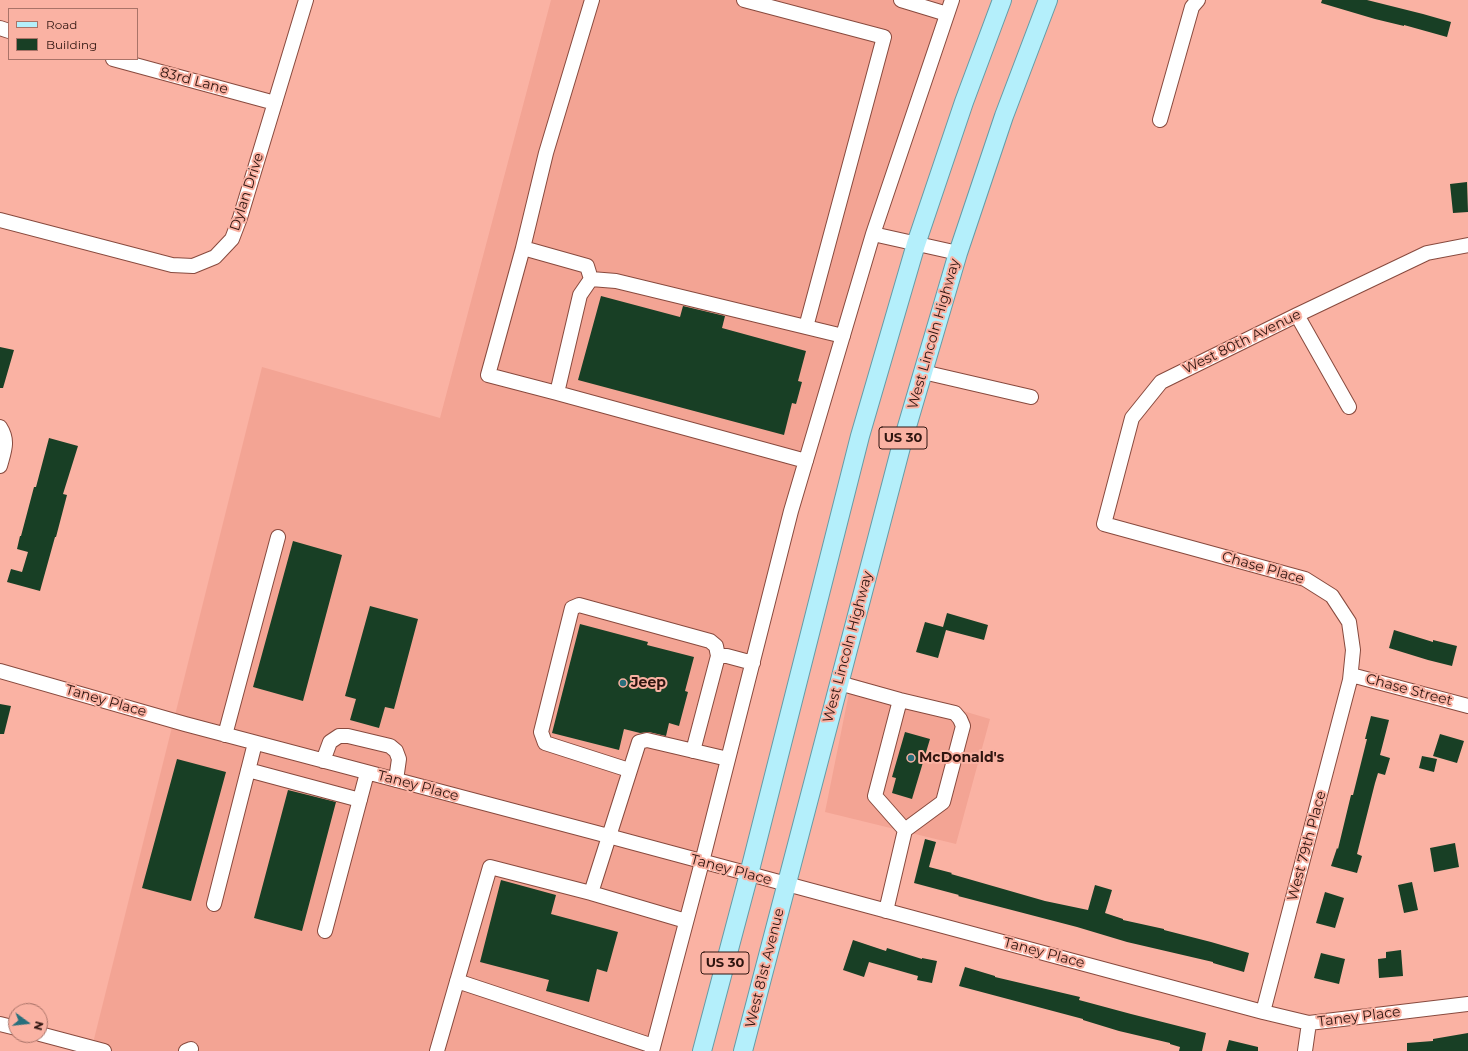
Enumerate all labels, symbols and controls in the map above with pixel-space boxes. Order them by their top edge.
legend [8,8,138,60]
text: Road [46,17,77,32]
text: Building [46,37,97,52]
street label: 83rd Lane [158,64,230,98]
street label: Dylan Drive [226,151,268,233]
street label: West Lincoln Highway [904,257,964,411]
street label: West 80th Avenue [1180,306,1304,378]
road number: US 30 [879,427,927,449]
street label: Chase Place [1220,548,1306,588]
street label: West Lincoln Highway [820,569,876,725]
street label: Chase Street [1364,670,1454,710]
place label: Jeep [631,675,666,691]
marker: Jeep [618,678,628,688]
street label: Taney Place [64,681,148,721]
place label: McDonald's [919,750,1004,766]
marker: McDonald's [906,753,916,763]
street label: Taney Place [376,767,460,805]
street label: West 79th Place [1284,789,1330,903]
street label: Taney Place [689,851,773,889]
street label: West 81st Avenue [742,907,788,1029]
street label: Taney Place [1002,934,1086,972]
road number: US 30 [701,952,749,974]
north arrow [8,1003,48,1043]
street label: Taney Place [1317,1004,1401,1030]
text: N [31,1020,47,1032]

